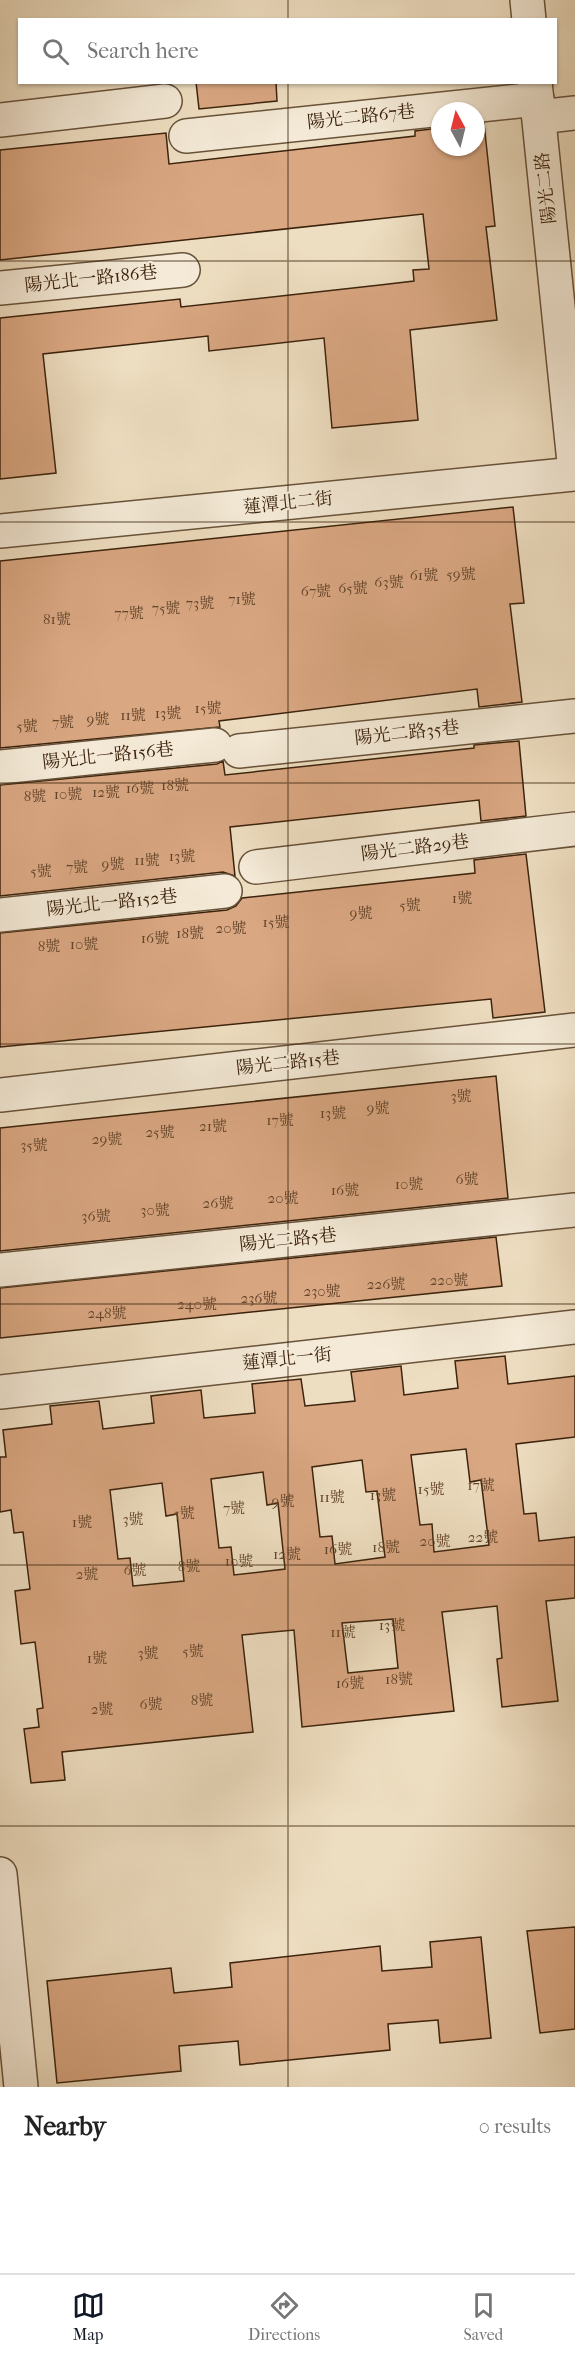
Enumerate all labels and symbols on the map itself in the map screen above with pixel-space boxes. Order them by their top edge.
street label: 陽光二路67巷 [306,101,416,133]
north arrow [431,102,485,156]
street label: 陽光二路 [532,151,560,225]
street label: 陽光北一路186巷 [24,262,158,296]
street label: 蓮潭北二街 [242,488,334,518]
house number: 59號 [446,565,476,583]
house number: 61號 [410,566,438,584]
house number: 63號 [374,573,404,591]
house number: 65號 [338,579,368,597]
house number: 67號 [301,582,331,600]
house number: 71號 [228,590,256,608]
house number: 73號 [186,594,214,612]
house number: 75號 [152,599,180,617]
house number: 77號 [114,604,144,622]
house number: 81號 [43,610,71,628]
house number: 15號 [195,699,221,717]
house number: 13號 [155,704,181,722]
house number: 11號 [120,706,146,724]
house number: 9號 [87,710,109,728]
house number: 7號 [52,713,74,731]
house number: 5號 [16,717,38,735]
street label: 陽光二路35巷 [354,717,460,749]
street label: 陽光北一路156巷 [41,739,175,773]
house number: 18號 [161,776,189,794]
house number: 16號 [126,779,154,797]
house number: 12號 [92,783,120,801]
house number: 10號 [54,785,82,803]
house number: 8號 [24,787,46,805]
street label: 陽光二路29巷 [360,831,470,865]
house number: 13號 [169,847,195,865]
house number: 11號 [134,851,160,869]
house number: 9號 [102,855,124,873]
house number: 7號 [66,858,88,876]
house number: 5號 [30,862,52,880]
street label: 陽光北一路152巷 [46,886,178,920]
house number: 1號 [452,889,472,907]
house number: 5號 [399,896,421,914]
house number: 9號 [350,904,372,922]
house number: 15號 [263,913,289,931]
house number: 20號 [216,919,247,937]
house number: 18號 [176,924,204,942]
house number: 16號 [141,929,169,947]
house number: 10號 [70,935,98,953]
house number: 8號 [38,937,60,955]
street label: 陽光二路15巷 [235,1047,341,1079]
house number: 3號 [450,1087,472,1105]
house number: 9號 [367,1099,389,1117]
house number: 13號 [320,1104,346,1122]
house number: 17號 [266,1111,294,1129]
house number: 21號 [199,1117,227,1135]
house number: 25號 [145,1123,175,1141]
house number: 29號 [92,1130,122,1148]
house number: 35號 [20,1136,48,1154]
house number: 6號 [455,1170,479,1188]
house number: 10號 [395,1175,423,1193]
house number: 16號 [331,1181,359,1199]
house number: 20號 [268,1189,299,1207]
house number: 26號 [203,1194,233,1212]
house number: 30號 [140,1201,170,1219]
house number: 36號 [81,1207,111,1225]
street label: 陽光二路5巷 [238,1224,338,1256]
house number: 220號 [430,1271,468,1289]
house number: 226號 [367,1275,405,1293]
house number: 230號 [303,1282,341,1300]
house number: 236號 [241,1289,278,1307]
house number: 240號 [177,1295,217,1313]
house number: 248號 [87,1304,127,1322]
street label: 蓮潭北一街 [241,1344,333,1374]
house number: 17號 [467,1476,495,1494]
house number: 15號 [418,1480,444,1498]
house number: 13號 [370,1486,396,1504]
house number: 11號 [319,1488,345,1506]
house number: 9號 [272,1492,294,1510]
house number: 7號 [223,1499,245,1517]
house number: 5號 [173,1504,195,1522]
house number: 3號 [122,1510,144,1528]
house number: 1號 [72,1513,92,1531]
house number: 22號 [468,1528,498,1546]
house number: 20號 [420,1532,451,1550]
house number: 18號 [372,1538,400,1556]
house number: 16號 [324,1540,352,1558]
house number: 12號 [273,1545,301,1563]
house number: 10號 [225,1552,253,1570]
house number: 8號 [178,1557,200,1575]
house number: 6號 [123,1561,147,1579]
house number: 2號 [76,1565,98,1583]
house number: 13號 [379,1616,405,1634]
house number: 11號 [330,1623,356,1641]
house number: 5號 [182,1642,204,1660]
house number: 3號 [137,1644,159,1662]
house number: 1號 [87,1649,107,1667]
house number: 18號 [385,1670,413,1688]
house number: 16號 [336,1674,364,1692]
house number: 8號 [191,1691,213,1709]
house number: 6號 [139,1695,163,1713]
house number: 2號 [91,1700,113,1718]

